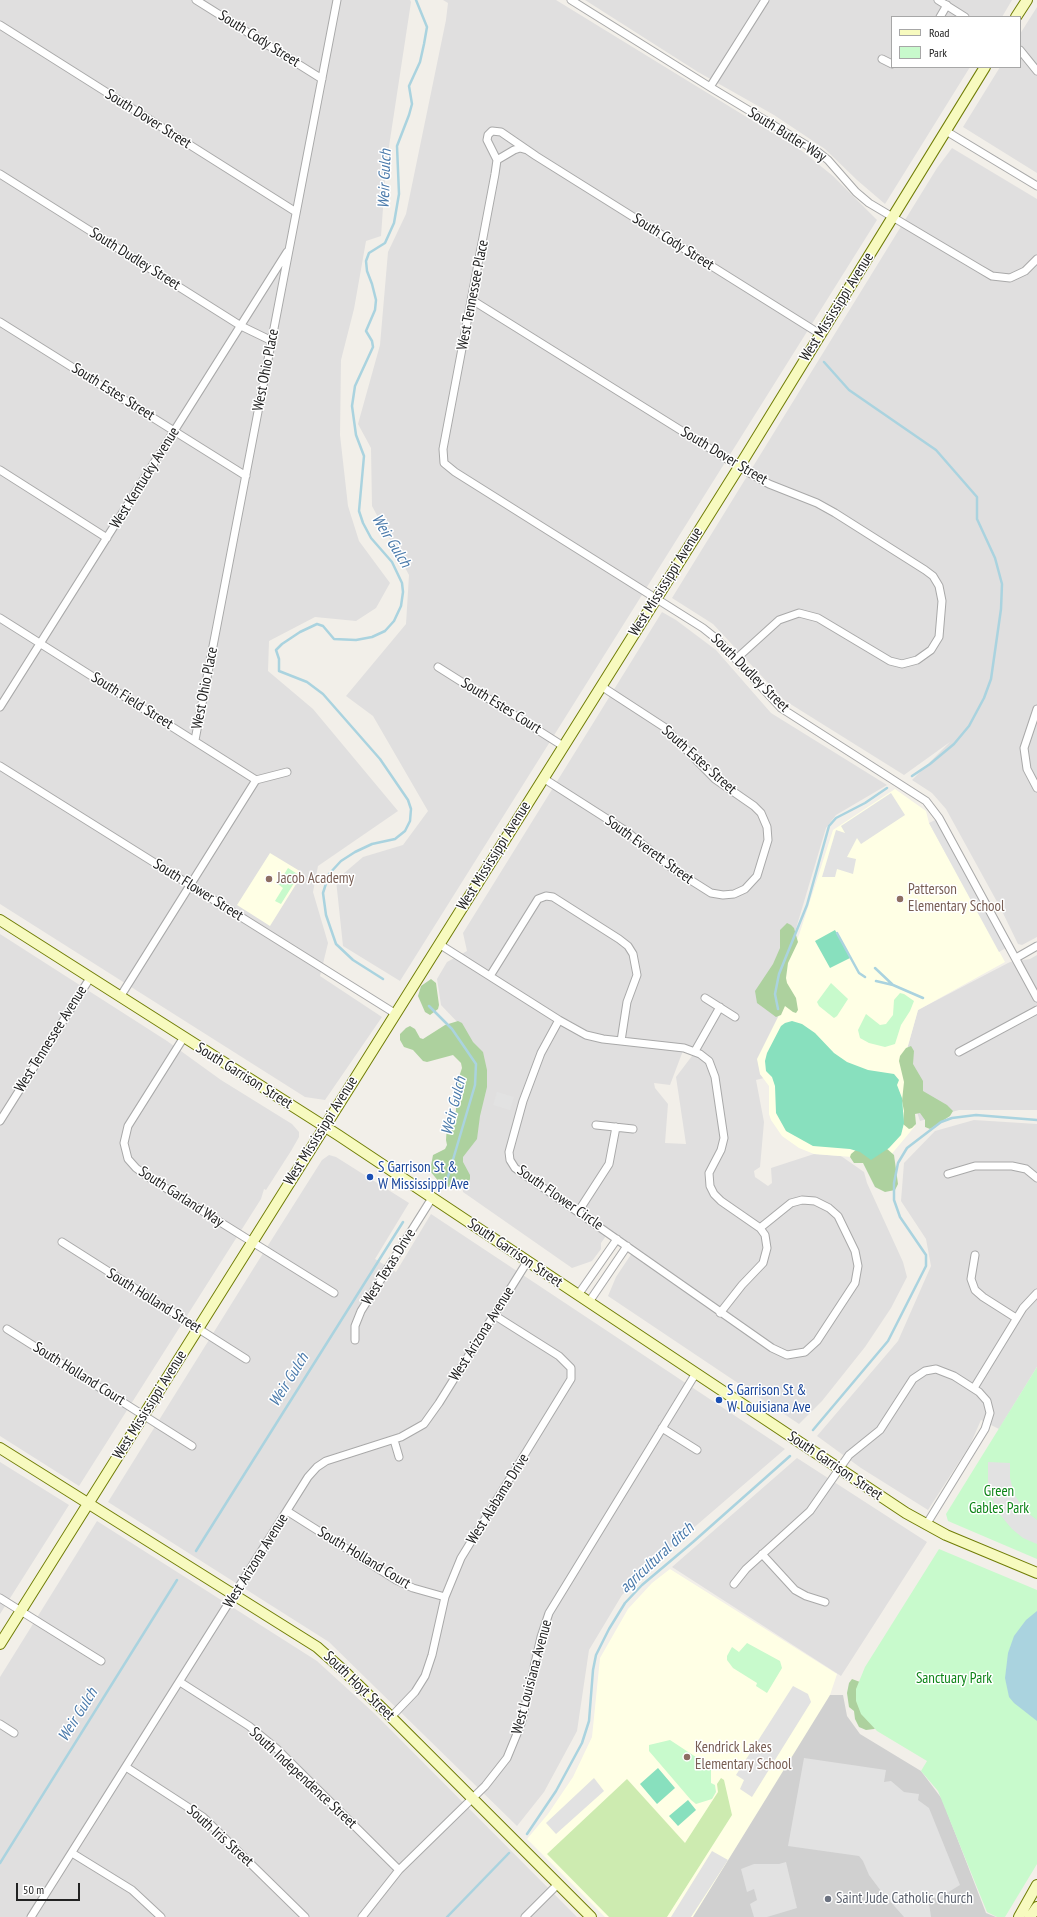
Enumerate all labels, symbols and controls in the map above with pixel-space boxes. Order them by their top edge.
street label: South Cody Street [215,7,303,71]
legend [891,16,1021,68]
text: Road [929,25,949,40]
text: Park [929,45,947,60]
street label: South Dover Street [102,85,194,153]
street label: South Butler Way [744,104,830,166]
water label: Weir Gulch [374,149,396,209]
street label: South Cody Street [629,210,717,274]
street label: South Dudley Street [86,224,184,294]
street label: West Tennessee Place [453,238,493,352]
street label: West Mississippi Avenue [796,249,878,365]
street label: West Ohio Place [249,327,283,413]
street label: South Estes Street [68,359,158,425]
street label: South Dover Street [677,423,771,489]
street label: West Kentucky Avenue [107,424,183,532]
water label: Weir Gulch [367,511,415,571]
street label: West Mississippi Avenue [625,524,707,640]
street label: South Dudley Street [707,630,793,716]
street label: West Ohio Place [188,645,222,731]
street label: South Field Street [88,669,176,733]
street label: South Estes Court [458,674,544,738]
street label: South Estes Street [658,722,740,798]
street label: West Mississippi Avenue [453,798,535,914]
street label: South Everett Street [601,812,697,888]
street label: South Flower Street [150,855,246,925]
place label: Jacob Academy [277,870,354,888]
marker: Jacob Academy [264,874,274,884]
place label: Patterson Elementary School [908,881,1005,916]
marker: Patterson Elementary School [895,894,905,904]
street label: West Tennessee Avenue [11,982,91,1096]
street label: South Garrison Street [192,1039,296,1113]
street label: West Mississippi Avenue [280,1073,362,1189]
water label: Weir Gulch [438,1075,470,1137]
place label: S Garrison St & W Mississippi Ave [378,1159,469,1194]
street label: South Flower Circle [514,1162,606,1234]
street label: South Garland Way [135,1163,227,1231]
marker: S Garrison St & W Mississippi Ave [365,1172,375,1182]
street label: South Garrison Street [464,1215,566,1291]
street label: West Texas Drive [358,1225,420,1309]
street label: South Holland Street [103,1265,205,1337]
street label: West Arizona Avenue [446,1283,518,1385]
street label: South Holland Court [30,1339,128,1409]
street label: West Mississippi Avenue [109,1347,191,1463]
water label: Weir Gulch [265,1350,313,1410]
place label: S Garrison St & W Louisiana Ave [727,1382,811,1417]
marker: S Garrison St & W Louisiana Ave [714,1395,724,1405]
street label: South Garrison Street [784,1428,886,1504]
street label: West Alabama Drive [463,1450,533,1548]
park label: Green Gables Park [969,1483,1029,1518]
street label: West Arizona Avenue [220,1510,292,1612]
water label: agricultural ditch [616,1519,698,1597]
street label: South Holland Court [314,1523,414,1593]
street label: West Louisiana Avenue [508,1618,556,1736]
street label: South Hoyt Street [320,1648,398,1724]
park label: Sanctuary Park [916,1670,992,1688]
water label: Weir Gulch [54,1685,102,1745]
street label: South Independence Street [246,1724,360,1832]
place label: Kendrick Lakes Elementary School [695,1739,792,1774]
marker: Kendrick Lakes Elementary School [682,1752,692,1762]
street label: South Iris Street [183,1801,257,1871]
scale bar [18,1875,82,1901]
text: 50 m [23,1882,44,1897]
place label: Saint Jude Catholic Church [836,1890,973,1908]
marker: Saint Jude Catholic Church [823,1894,833,1904]

